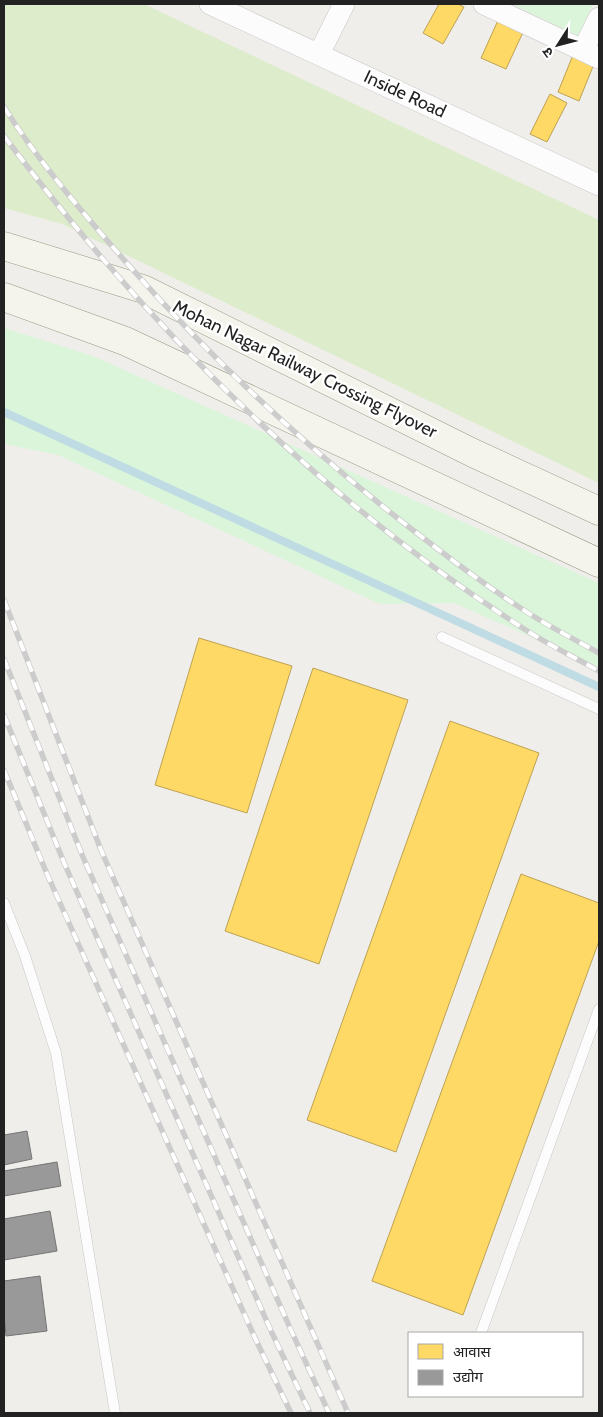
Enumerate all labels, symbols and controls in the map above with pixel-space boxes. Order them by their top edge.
north arrow [533,20,583,70]
text: उ [537,43,557,61]
street label: Inside Road [360,65,450,123]
street label: Mohan Nagar Railway Crossing Flyover [169,295,441,443]
legend [408,1332,583,1397]
text: आवास [453,1343,492,1361]
text: उद्योग [453,1368,484,1386]

